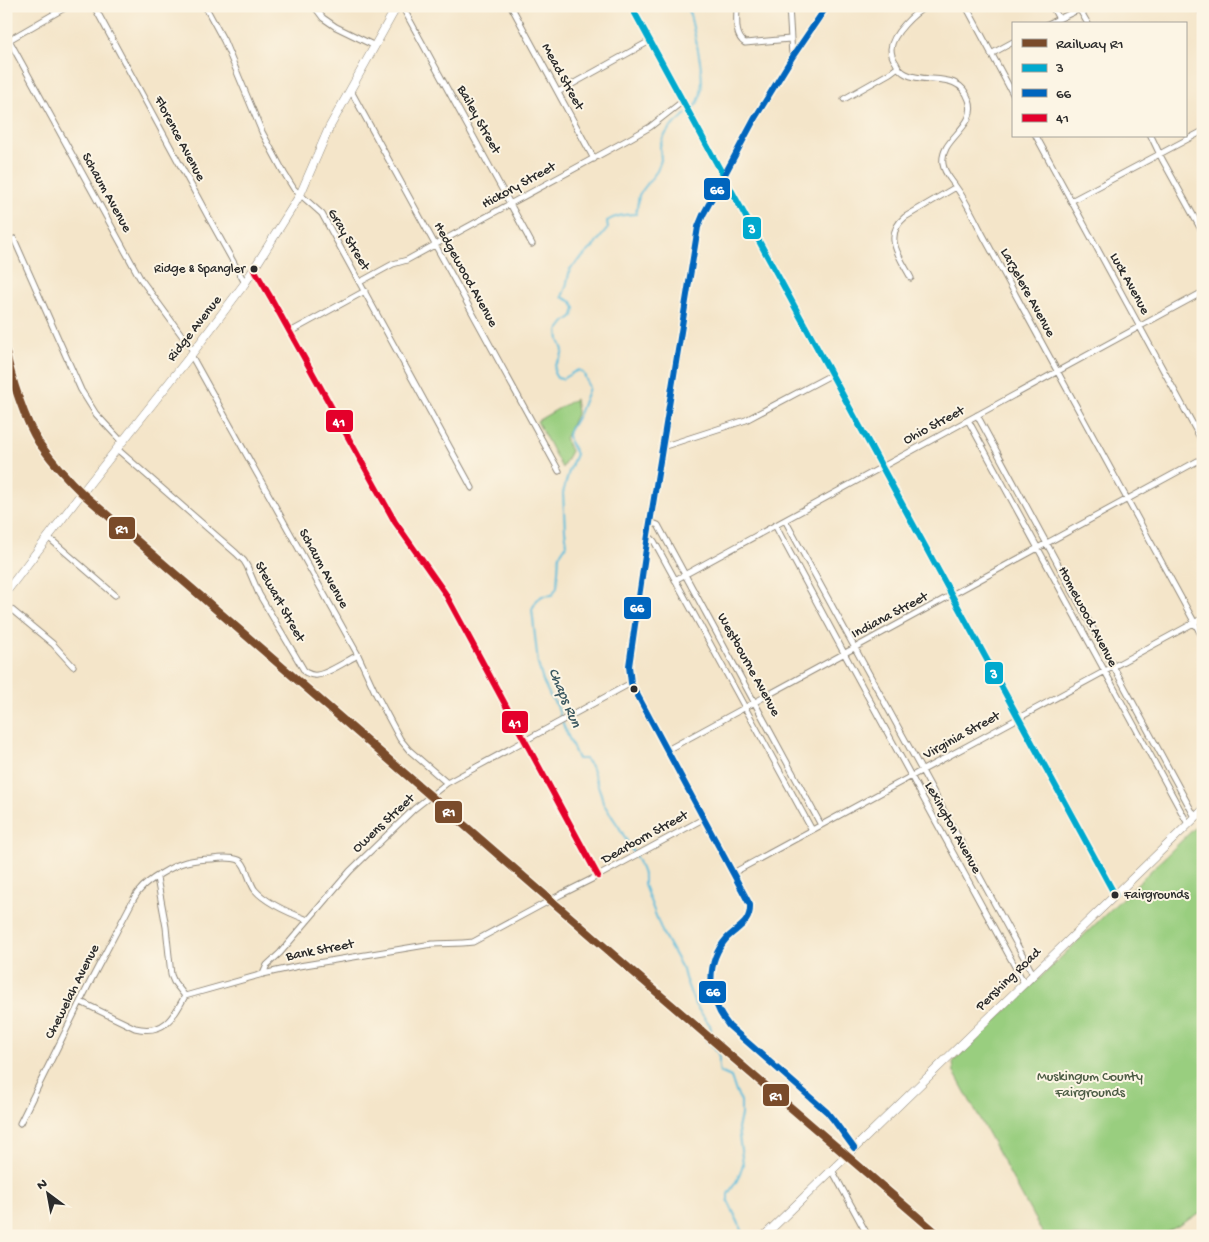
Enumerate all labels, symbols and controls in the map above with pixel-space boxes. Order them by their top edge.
legend [1012,22,1186,138]
text: Railway R1 [1056,36,1124,54]
street label: Mead Street [537,41,588,114]
text: 3 [1055,60,1064,78]
street label: Bailey Street [452,82,504,158]
text: 66 [1056,86,1072,104]
street label: Florence Avenue [149,93,209,185]
text: 41 [1056,110,1069,128]
street label: Schaum Avenue [77,150,135,236]
street label: Hickory Street [479,158,560,213]
line badge: 66 [703,177,731,201]
text: 66 [710,183,725,200]
street label: Gray Street [323,206,374,275]
line badge: 3 [742,216,762,240]
street label: Hedgewood Avenue [429,219,501,331]
text: 3 [747,222,756,239]
street label: Larzelere Avenue [996,246,1059,341]
street label: Luck Avenue [1105,250,1153,319]
place label: Ridge & Spangler [154,262,246,277]
marker: Ridge & Spangler [249,264,259,274]
street label: Ridge Avenue [164,292,227,365]
street label: Ohio Street [900,402,969,449]
line badge: 41 [325,409,354,433]
text: 41 [332,415,345,432]
line badge: R1 [108,516,136,540]
text: R1 [115,522,129,539]
street label: Schaum Avenue [294,526,352,612]
street label: Stewart Street [250,559,309,646]
street label: Homewood Avenue [1053,564,1121,671]
street label: Indiana Street [849,588,932,643]
line badge: 66 [623,596,652,620]
text: 66 [630,601,645,618]
street label: Westbourne Avenue [713,610,784,720]
line badge: 3 [984,661,1004,685]
water label: Chaps Run [543,665,585,731]
text: 3 [989,667,998,684]
unlabelled marker [629,684,639,694]
street label: Virginia Street [920,707,1004,764]
line badge: 41 [501,710,529,734]
text: 41 [508,716,521,733]
street label: Lexington Avenue [920,779,985,878]
street label: Owens Street [349,790,420,857]
line badge: R1 [434,800,463,824]
text: R1 [442,805,456,822]
street label: Dearborn Street [598,807,692,869]
place label: Fairgrounds [1123,888,1190,903]
marker: Fairgrounds [1110,890,1120,900]
street label: Bank Street [284,936,356,966]
street label: Chewelah Avenue [42,941,105,1042]
street label: Pershing Road [972,943,1046,1016]
line badge: 66 [698,980,727,1004]
text: 66 [706,985,721,1002]
park label: Muskingum County Fairgrounds [1037,1069,1143,1102]
line badge: R1 [762,1083,790,1107]
text: R1 [769,1089,783,1106]
north arrow [22,1170,72,1220]
text: N [34,1175,51,1195]

